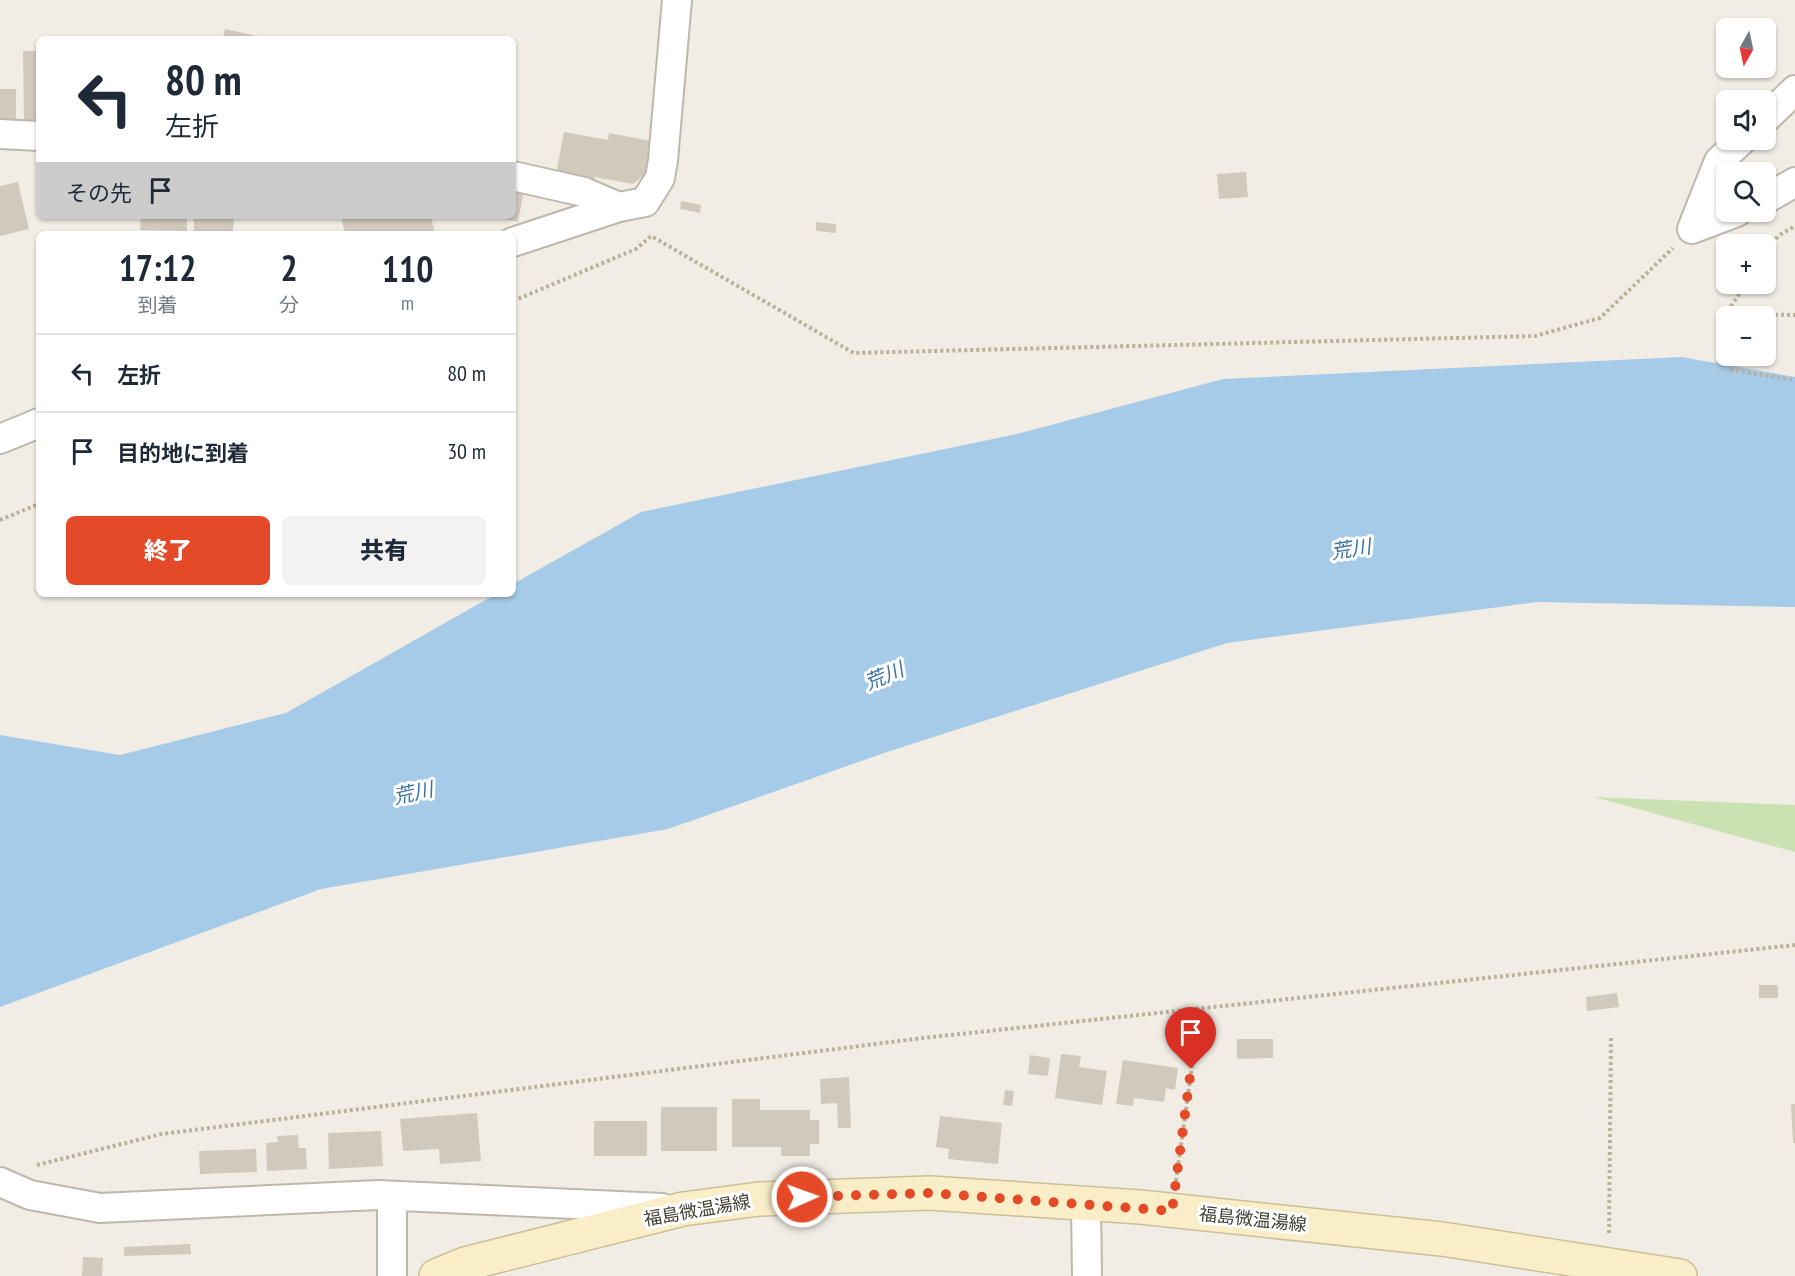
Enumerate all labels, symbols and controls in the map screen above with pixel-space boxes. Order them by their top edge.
north arrow [1716,18,1776,78]
map controls [1716,18,1776,366]
text: 80 m [165,52,242,107]
icon: left [66,60,144,138]
button: sound [1716,90,1776,150]
text: 左折 [165,109,219,143]
button: search [1716,162,1776,222]
icon: arrive [144,174,177,207]
text: その先 [66,179,132,207]
button: + [1716,234,1776,294]
text: 17:12 [119,244,197,291]
text: 2 [281,244,298,291]
text: 110 [382,245,433,292]
text: m [401,290,414,316]
text: 到着 [138,292,178,318]
text: 分 [279,292,299,318]
button: − [1716,306,1776,366]
icon: left [66,357,99,390]
text: 80 m [447,359,486,387]
text: 左折 [117,361,161,389]
icon: arrive [66,435,99,468]
text: 30 m [447,437,486,465]
text: 目的地に到着 [117,439,249,467]
button: 終了 [66,516,270,585]
button: 共有 [282,516,486,585]
water label: 荒川 [1329,533,1375,565]
water label: 荒川 [861,655,909,696]
water label: 荒川 [391,776,437,810]
pin [1165,1007,1216,1069]
icon: arrive [1174,1016,1207,1049]
position arrow [770,1165,834,1229]
street label: 福島微温湯線 [642,1189,752,1231]
street label: 福島微温湯線 [1198,1202,1308,1236]

